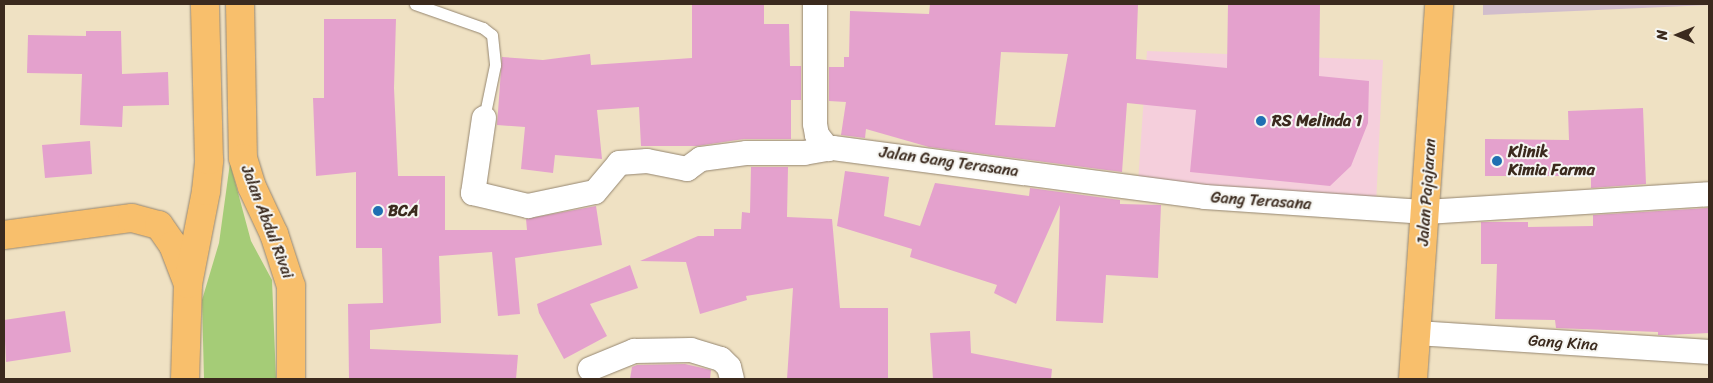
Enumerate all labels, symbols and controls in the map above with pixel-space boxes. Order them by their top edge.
north arrow [1653,10,1703,60]
text: N [1650,30,1675,40]
place label: RS Melinda 1 [1272,111,1362,131]
marker: RS Melinda 1 [1254,114,1268,128]
street label: Jalan Pajajaran [1414,137,1440,247]
place label: Klinik Kimia Farma [1508,142,1595,180]
street label: Jalan Gang Terasana [877,143,1021,181]
marker: Klinik Kimia Farma [1490,154,1504,168]
street label: Jalan Abdul Rivai [237,163,297,281]
street label: Gang Terasana [1210,188,1312,214]
place label: BCA [388,201,419,221]
marker: BCA [372,205,384,217]
street label: Gang Kina [1528,331,1598,355]

